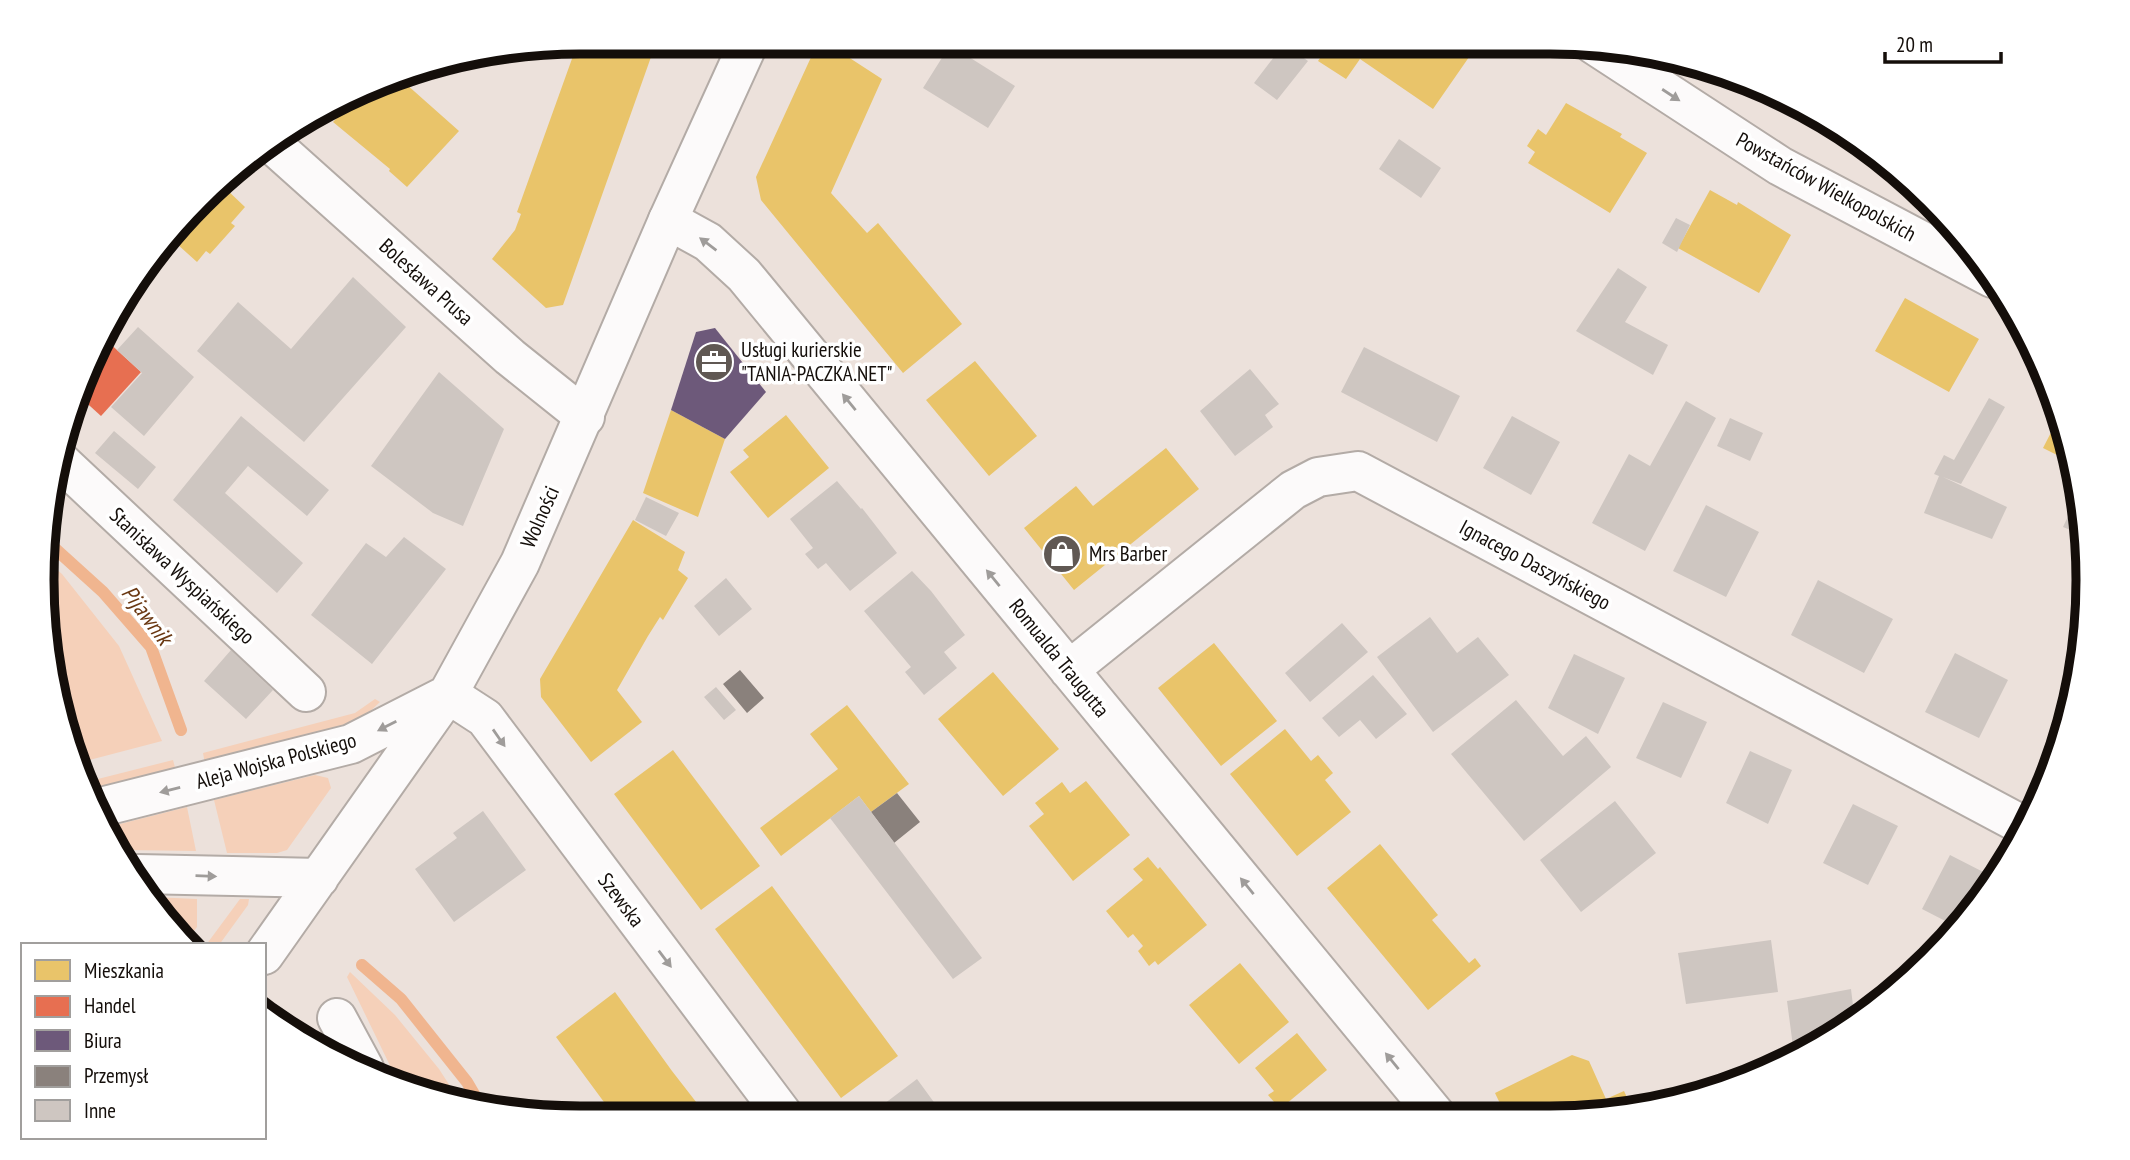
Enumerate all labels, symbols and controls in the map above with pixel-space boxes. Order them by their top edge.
scale bar [1885,21,2000,65]
text: 20 m [1896,31,1933,58]
one-way arrow [1661,88,1680,101]
street label: Powstańców Wielkopolskich [1732,126,1921,247]
street label: Bolesława Prusa [374,232,479,331]
one-way arrow [699,238,717,252]
place label: Usługi kurierskie "TANIA-PACZKA.NET" [741,336,893,387]
office icon: Usługi kurierskie "TANIA-PACZKA.NET" [693,341,735,383]
one-way arrow [842,394,857,411]
street label: Wolności [514,482,565,552]
street label: Stanisława Wyspiańskiego [104,501,261,650]
street label: Ignacego Daszyńskiego [1455,513,1615,616]
shop icon: Mrs Barber [1041,533,1083,575]
place label: Mrs Barber [1089,540,1168,567]
one-way arrow [986,569,1001,587]
water label: Pijawnik [116,579,181,653]
street label: Romualda Traugutta [1003,593,1115,722]
one-way arrow [377,719,397,731]
street label: Aleja Wojska Polskiego [193,726,359,795]
one-way arrow [492,729,506,747]
one-way arrow [159,785,181,796]
street label: Szewska [592,867,650,932]
one-way arrow [195,871,217,882]
one-way arrow [1240,877,1255,894]
legend [21,943,266,1139]
one-way arrow [658,950,672,968]
text: Mieszkania [84,957,164,984]
text: Handel [84,992,136,1019]
text: Biura [84,1027,122,1054]
one-way arrow [1384,1053,1399,1071]
text: Przemysł [84,1062,148,1089]
text: Inne [84,1097,116,1124]

